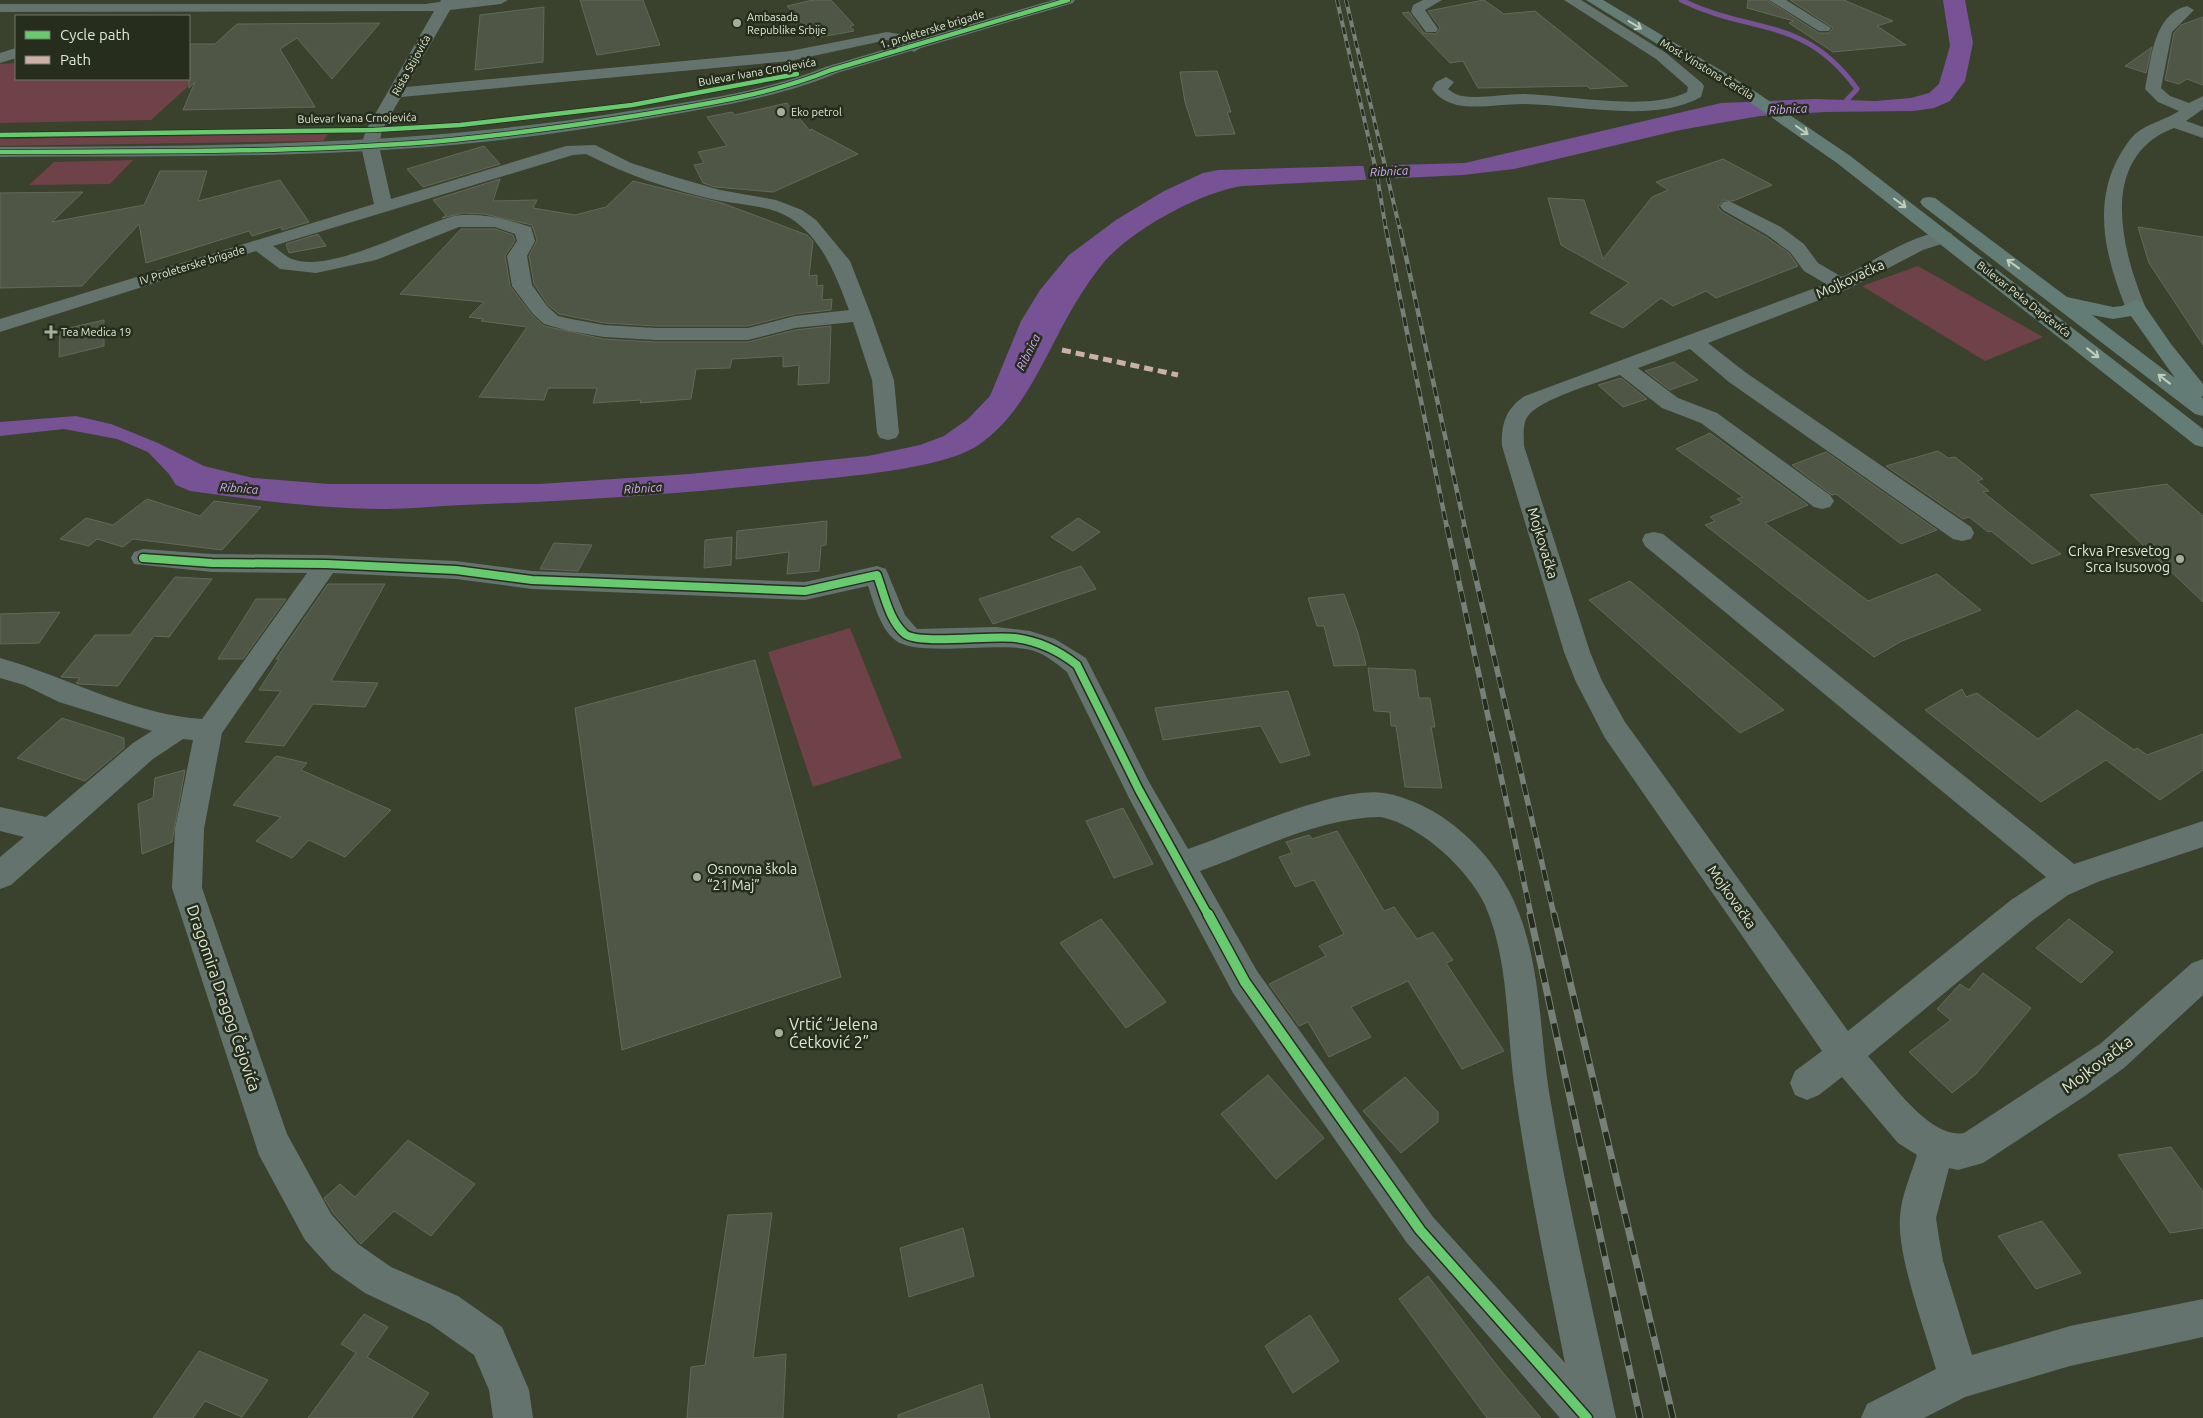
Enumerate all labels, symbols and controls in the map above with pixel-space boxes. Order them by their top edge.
street label: 1. proleterske brigade [878,7,986,51]
place label: Ambasada Republike Srbije [747,11,826,36]
legend [15,15,190,80]
marker: Ambasada Republike Srbije [731,17,743,29]
one-way arrow [1628,20,1642,30]
text: Cycle path [60,26,130,43]
street label: Rista Stijovića [389,33,433,97]
street label: Most Vinstona Čerčila [1658,35,1757,102]
text: Path [60,51,91,68]
street label: Bulevar Ivana Crnojevića [697,56,817,88]
water label: Ribnica [1768,101,1808,117]
marker: Eko petrol [775,106,787,118]
place label: Eko petrol [791,106,842,118]
street label: Bulevar Ivana Crnojevića [297,111,417,125]
one-way arrow [1795,125,1809,135]
water label: Ribnica [1369,163,1409,179]
one-way arrow [1893,197,1906,208]
street label: IV Proleterske brigade [138,243,246,287]
street label: Mojkovačka [1813,256,1887,302]
one-way arrow [2007,258,2020,269]
street label: Bulevar Peka Dapčevića [1975,259,2073,339]
marker: Tea Medica 19 [45,326,57,338]
place label: Tea Medica 19 [61,326,131,338]
water label: Ribnica [1014,331,1043,372]
one-way arrow [2086,348,2099,359]
one-way arrow [2157,374,2171,384]
water label: Ribnica [219,480,259,496]
water label: Ribnica [623,480,663,496]
street label: Mojkovačka [1525,506,1561,580]
place label: Crkva Presvetog Srca Isusovog [2068,543,2170,575]
marker: Crkva Presvetog Srca Isusovog [2174,553,2186,565]
place label: Osnovna škola “21 Maj” [707,861,797,893]
street label: Mojkovačka [1704,862,1760,932]
marker: Osnovna škola “21 Maj” [691,871,703,883]
street label: Dragomira Dragog Čejovića [184,902,265,1094]
place label: Vrtić “Jelena Ćetković 2” [789,1015,878,1051]
marker: Vrtić “Jelena Ćetković 2” [773,1027,785,1039]
street label: Mojkovačka [2058,1032,2136,1096]

